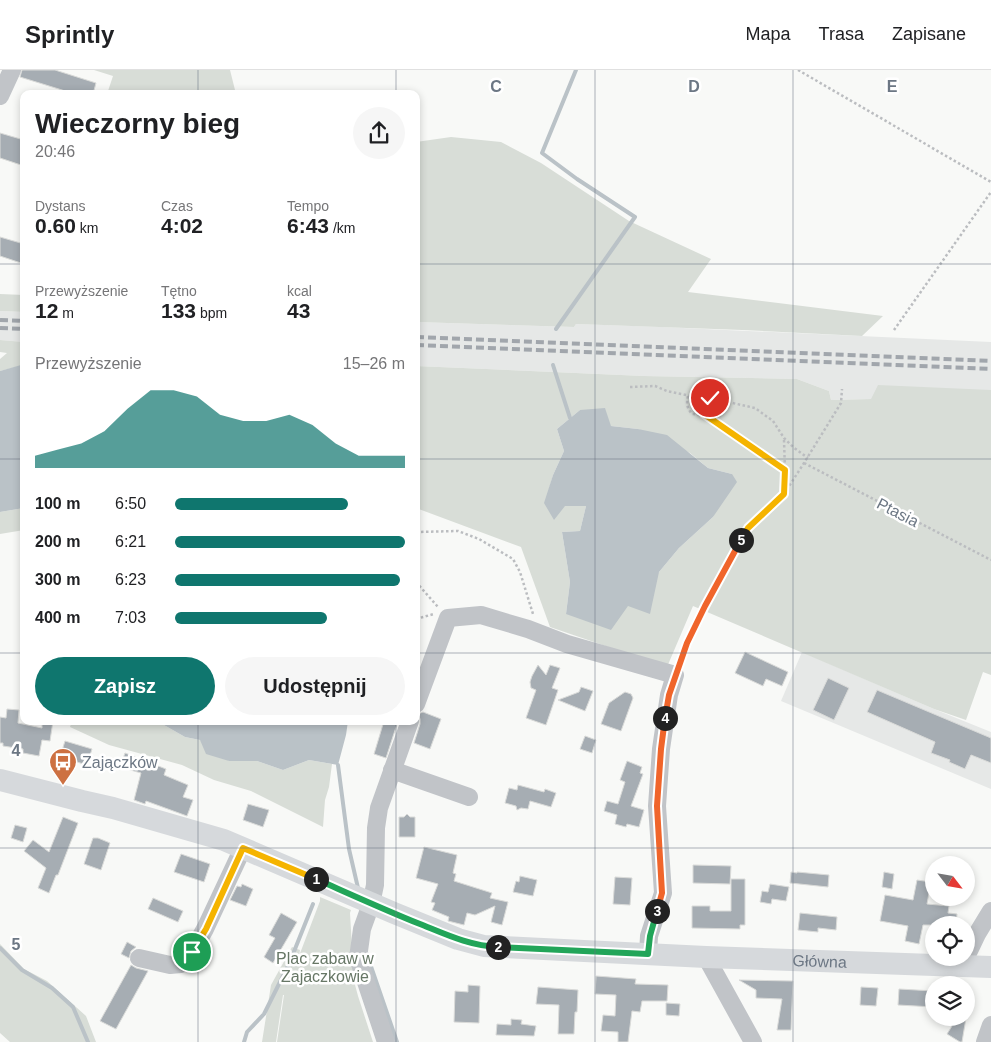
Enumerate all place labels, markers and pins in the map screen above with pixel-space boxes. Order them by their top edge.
pin [689,377,731,419]
pin: 5 [728,528,754,552]
pin: 4 [652,706,678,730]
bus stop icon: Zajączków [48,747,78,786]
place label: Zajączków [82,754,158,771]
pin: 1 [304,866,328,892]
pin: 3 [644,898,670,924]
pin [171,931,213,973]
pin: 2 [486,934,510,960]

